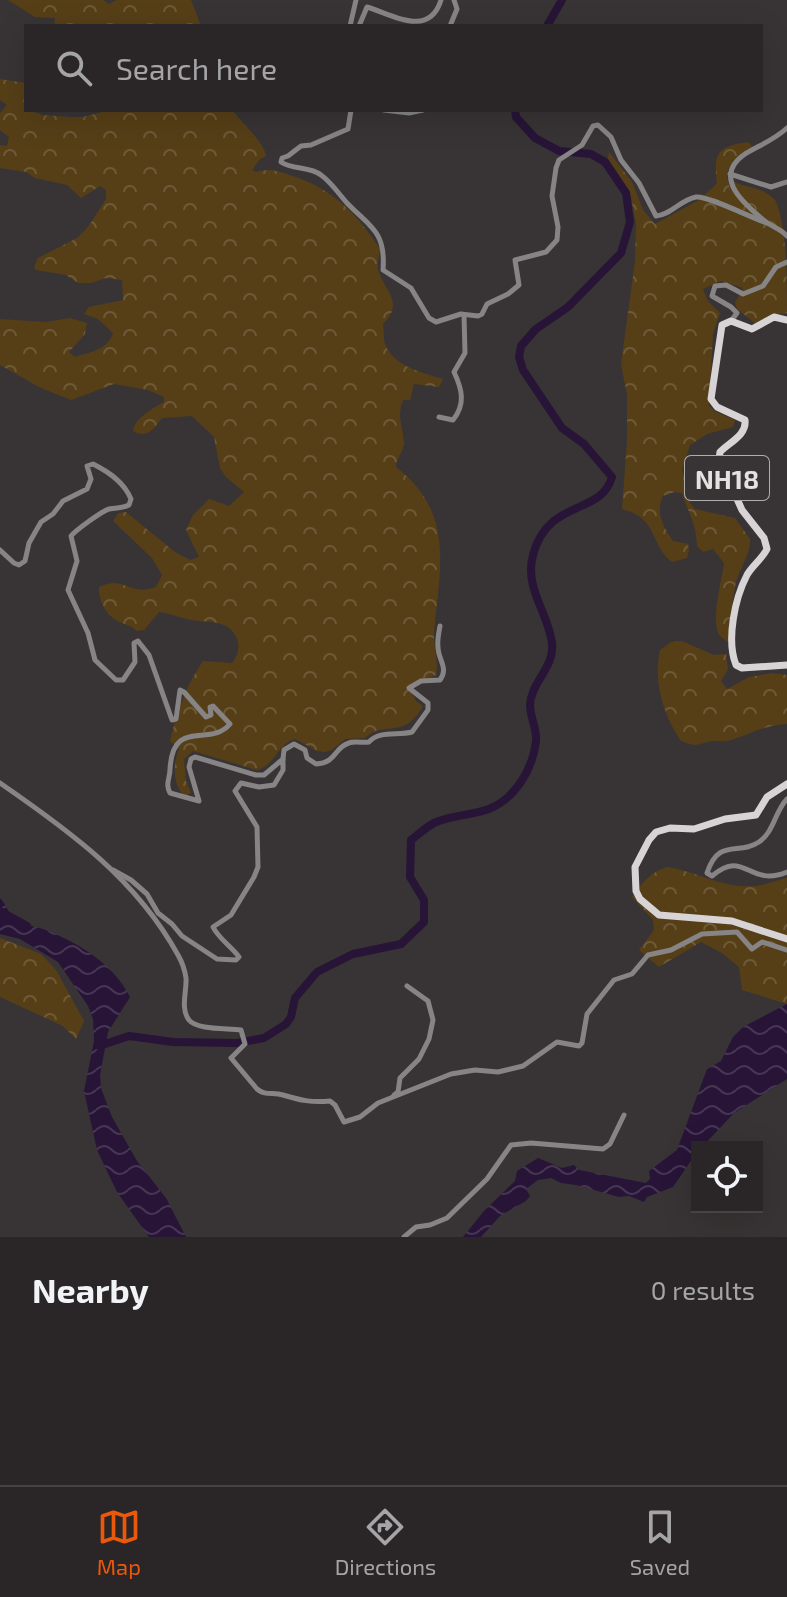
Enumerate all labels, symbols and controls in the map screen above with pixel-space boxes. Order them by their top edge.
search box [24,24,763,112]
icon: search [52,46,96,90]
text: Search here [116,50,277,86]
road number: NH18 [685,456,769,500]
map controls [691,1141,763,1213]
button: locate [691,1141,763,1213]
text: Nearby [32,1269,149,1310]
text: 0 results [651,1274,755,1305]
tab: Map [97,1505,141,1579]
tab: Directions [335,1505,436,1579]
tab: Saved [630,1505,690,1579]

